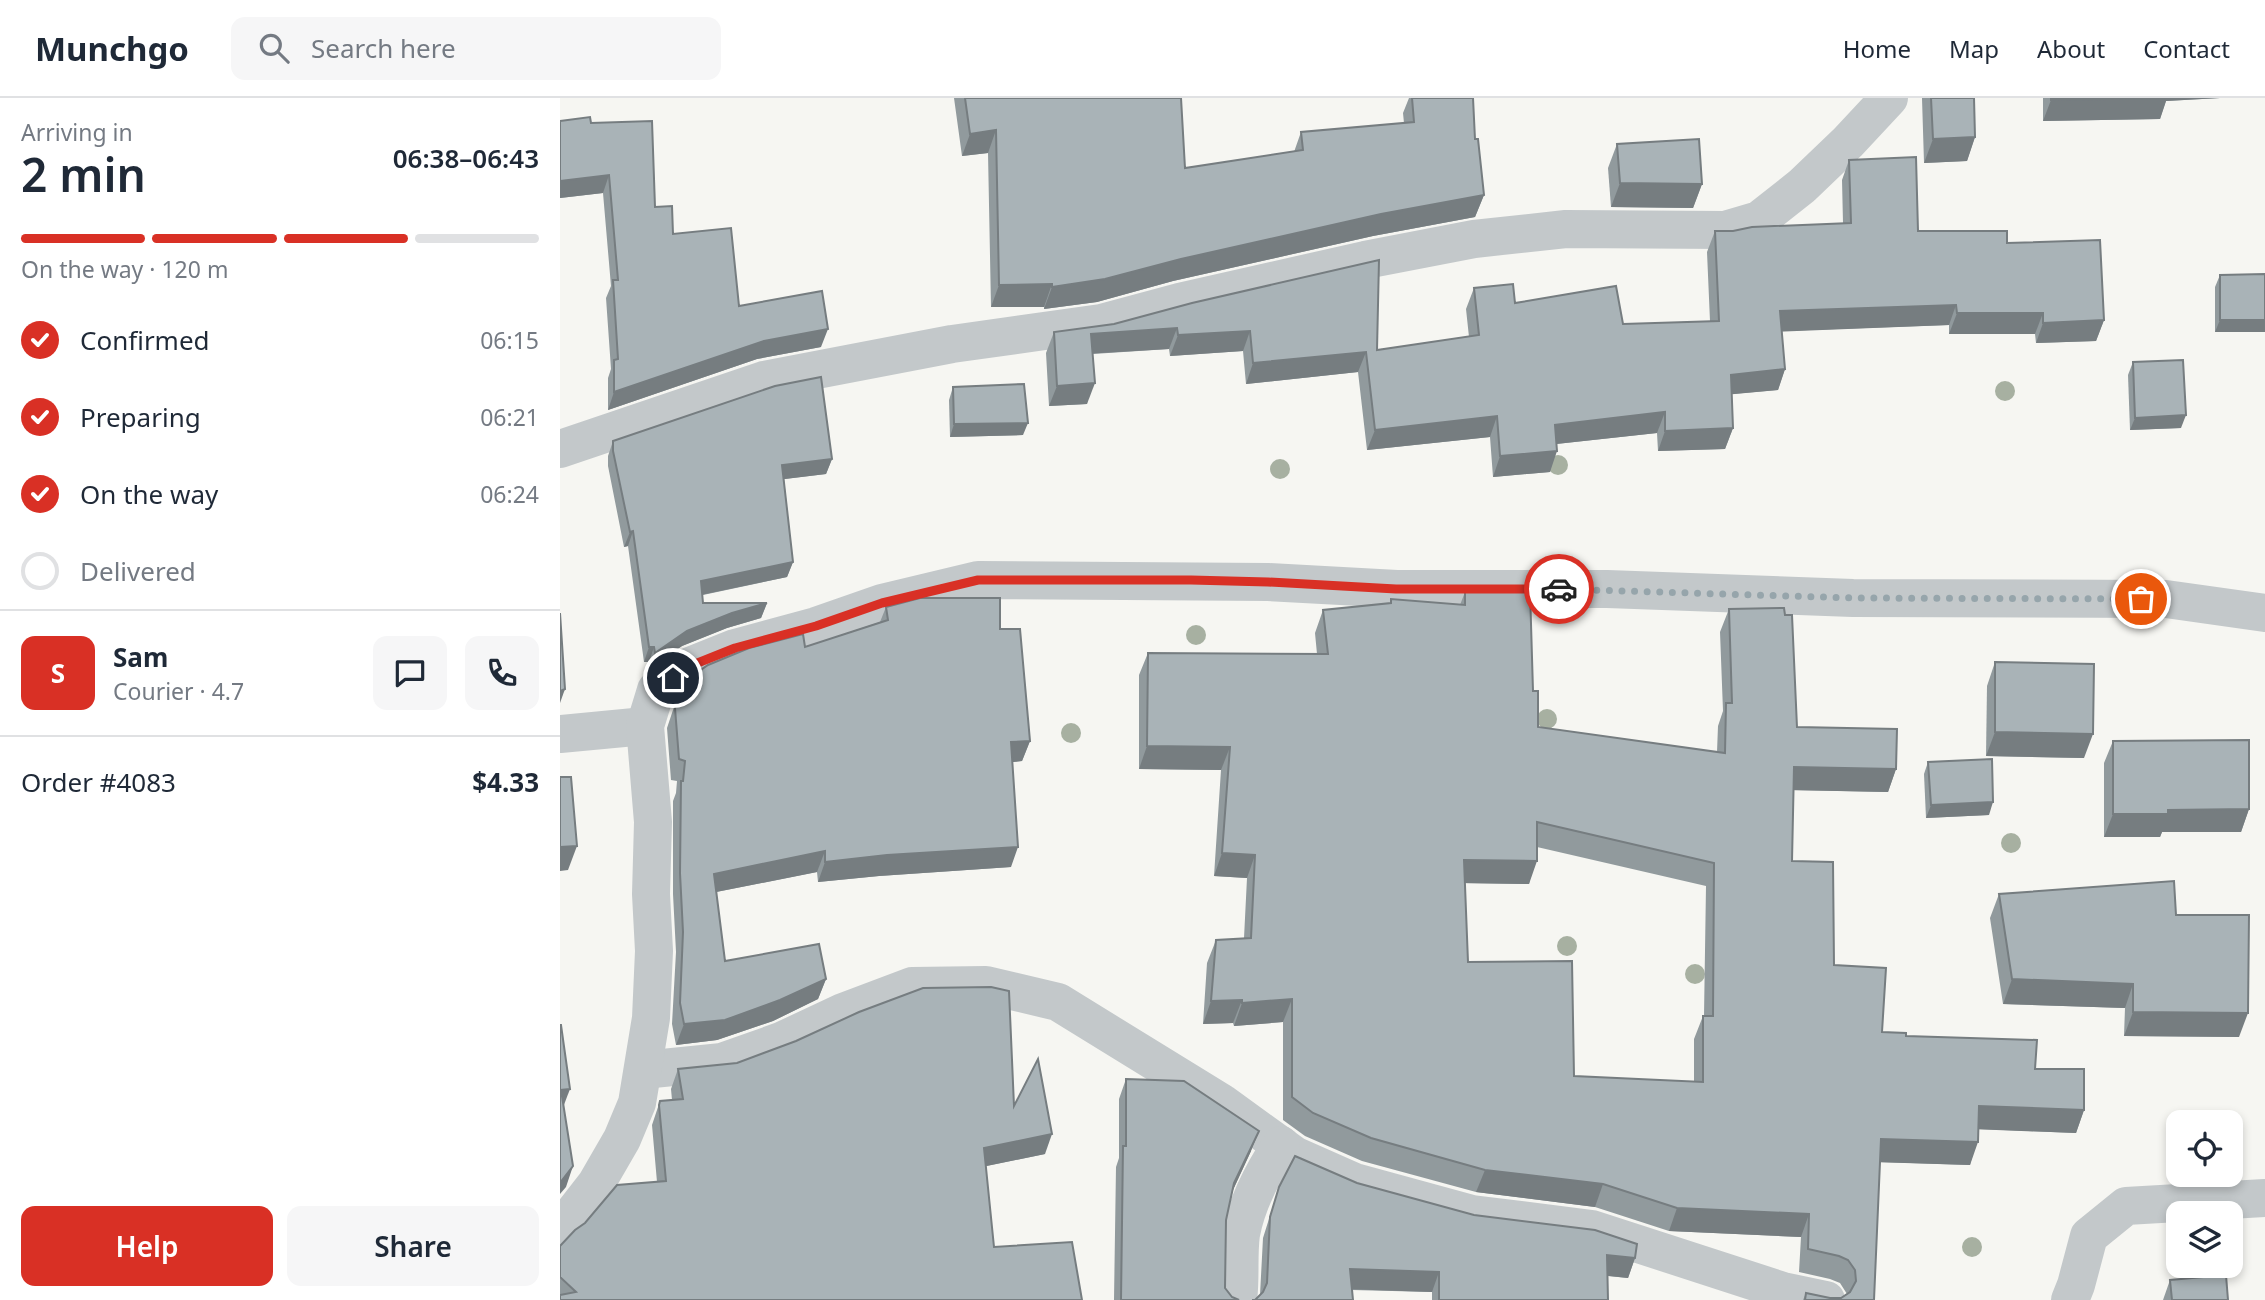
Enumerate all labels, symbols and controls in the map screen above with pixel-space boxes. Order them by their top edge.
search box [231,17,721,80]
text: Munchgo [35,26,189,71]
icon: search [255,29,293,67]
text: Search here [311,30,456,66]
text: Home [1843,32,1911,65]
text: Map [1949,32,1999,65]
text: About [2037,32,2105,65]
text: Contact [2143,32,2230,65]
text: Arriving in [21,116,133,148]
text: 06:38–06:43 [393,140,539,176]
text: 2 min [21,143,146,205]
text: On the way · 120 m [21,253,228,285]
icon: check [21,321,59,359]
text: Confirmed [80,322,210,358]
text: 06:15 [480,324,539,356]
icon: check [21,398,59,436]
text: Preparing [80,399,201,435]
text: 06:21 [480,401,539,433]
icon: check [21,475,59,513]
text: On the way [80,476,218,512]
text: 06:24 [480,478,539,510]
text: Delivered [80,553,196,589]
courier [1524,554,1594,624]
pin [2111,569,2171,629]
icon: car [1540,570,1578,608]
icon: bag [2122,580,2160,618]
button: chat [373,636,447,710]
button: phone [465,636,539,710]
text: Sam [113,639,168,675]
pin [643,648,703,708]
text: S [51,655,65,691]
icon: home [654,659,692,697]
text: Courier · 4.7 [113,675,244,707]
text: Order #4083 [21,764,176,800]
text: $4.33 [472,764,539,800]
map controls [2166,1110,2243,1278]
button: locate [2166,1110,2243,1187]
button: layers [2166,1201,2243,1278]
button: Help [21,1206,273,1286]
button: Share [287,1206,539,1286]

